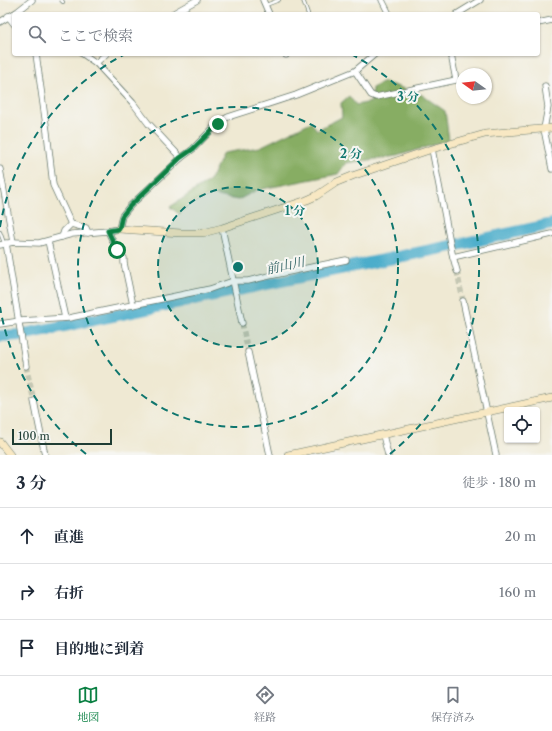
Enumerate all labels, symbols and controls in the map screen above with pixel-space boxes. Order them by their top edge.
search box [12,12,540,56]
icon: search [26,23,48,45]
text: ここで検索 [58,26,133,45]
north arrow [456,68,492,104]
text: 3 分 [397,89,419,104]
route end [209,115,227,133]
text: 2 分 [340,146,362,161]
text: 1 分 [285,203,305,218]
route start [108,241,126,259]
water label: 前山川 [264,253,308,277]
centre of rings [231,260,245,274]
map controls [504,407,540,443]
button: locate [504,407,540,443]
scale bar [12,427,112,446]
text: 100 m [18,429,50,443]
text: 3 分 [16,473,47,493]
text: 徒歩 · 180 m [462,474,536,490]
icon: ahead [16,525,38,547]
text: 直進 [54,527,84,546]
text: 20 m [505,528,536,544]
icon: right [16,581,38,603]
text: 右折 [54,583,84,602]
text: 160 m [499,584,536,600]
icon: arrive [16,637,38,659]
text: 目的地に到着 [54,639,144,658]
tab: 地図 [77,684,99,724]
tab: 経路 [254,684,276,724]
tab: 保存済み [431,684,475,724]

